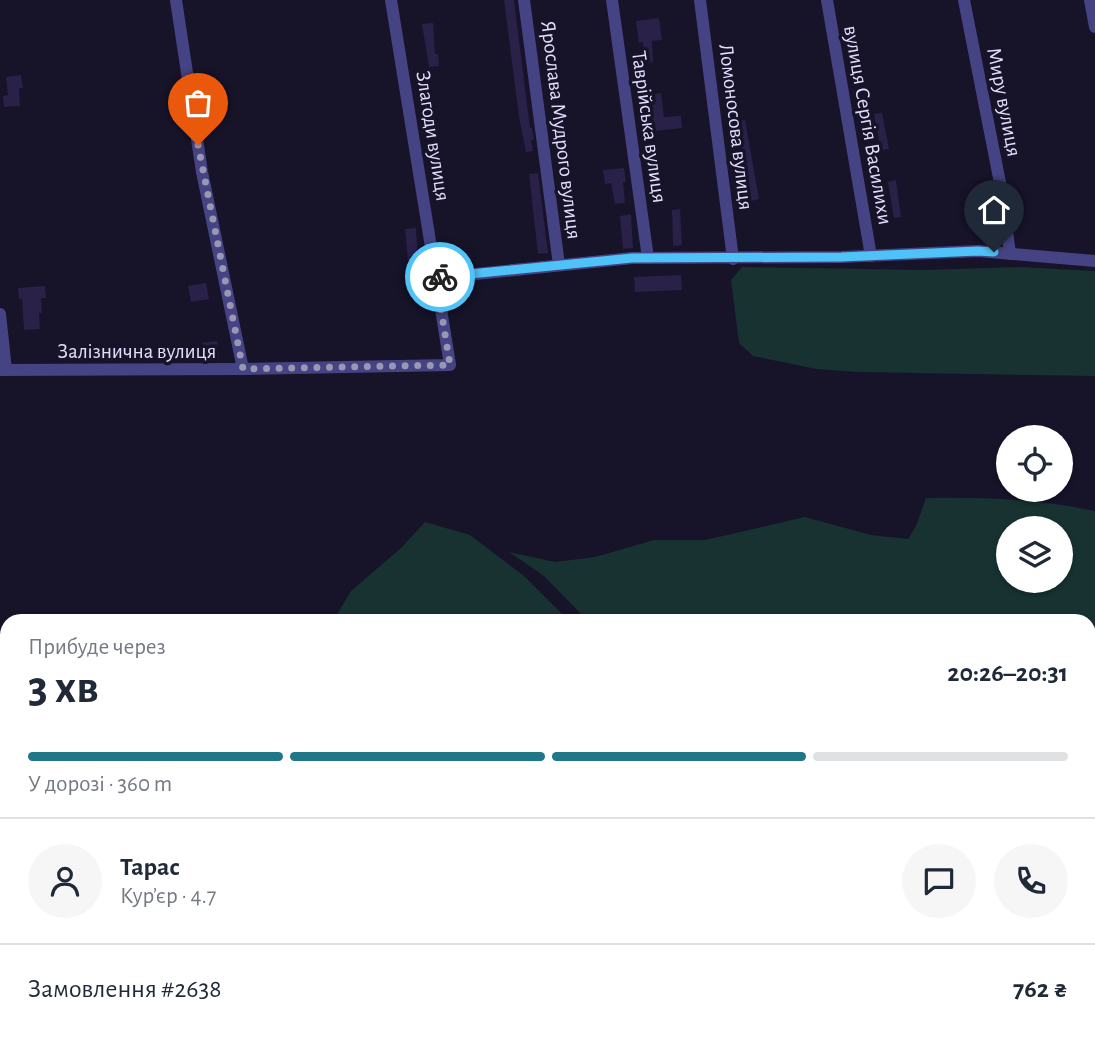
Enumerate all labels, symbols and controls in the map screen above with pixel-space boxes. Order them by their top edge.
street label: Ярослава Мудрого вулиця [537,19,585,241]
street label: вулиця Сергія Василихи [840,24,896,226]
street label: Ломоносова вулиця [715,43,757,211]
street label: Миру вулиця [983,46,1025,158]
street label: Таврійська вулиця [628,50,670,204]
street label: Злагоди вулиця [412,69,454,203]
pin [168,73,228,145]
icon: bag [179,84,217,122]
pin [964,180,1024,252]
icon: home [975,191,1013,229]
courier [405,242,475,312]
icon: bike [421,258,459,296]
street label: Залізнична вулиця [58,341,216,362]
map controls [996,425,1073,593]
button: locate [996,425,1073,502]
button: layers [996,516,1073,593]
text: Прибуде через [28,636,166,659]
text: 20:26–20:31 [947,660,1068,686]
text: 3 хв [28,665,99,711]
text: У дорозі · 360 m [28,773,172,796]
button: person [28,844,102,918]
button: chat [902,844,976,918]
button: phone [994,844,1068,918]
text: Тарас [120,854,180,880]
text: Кур’єр · 4.7 [120,885,216,908]
text: Замовлення #2638 [28,976,222,1002]
text: 762 ₴ [1013,976,1068,1002]

